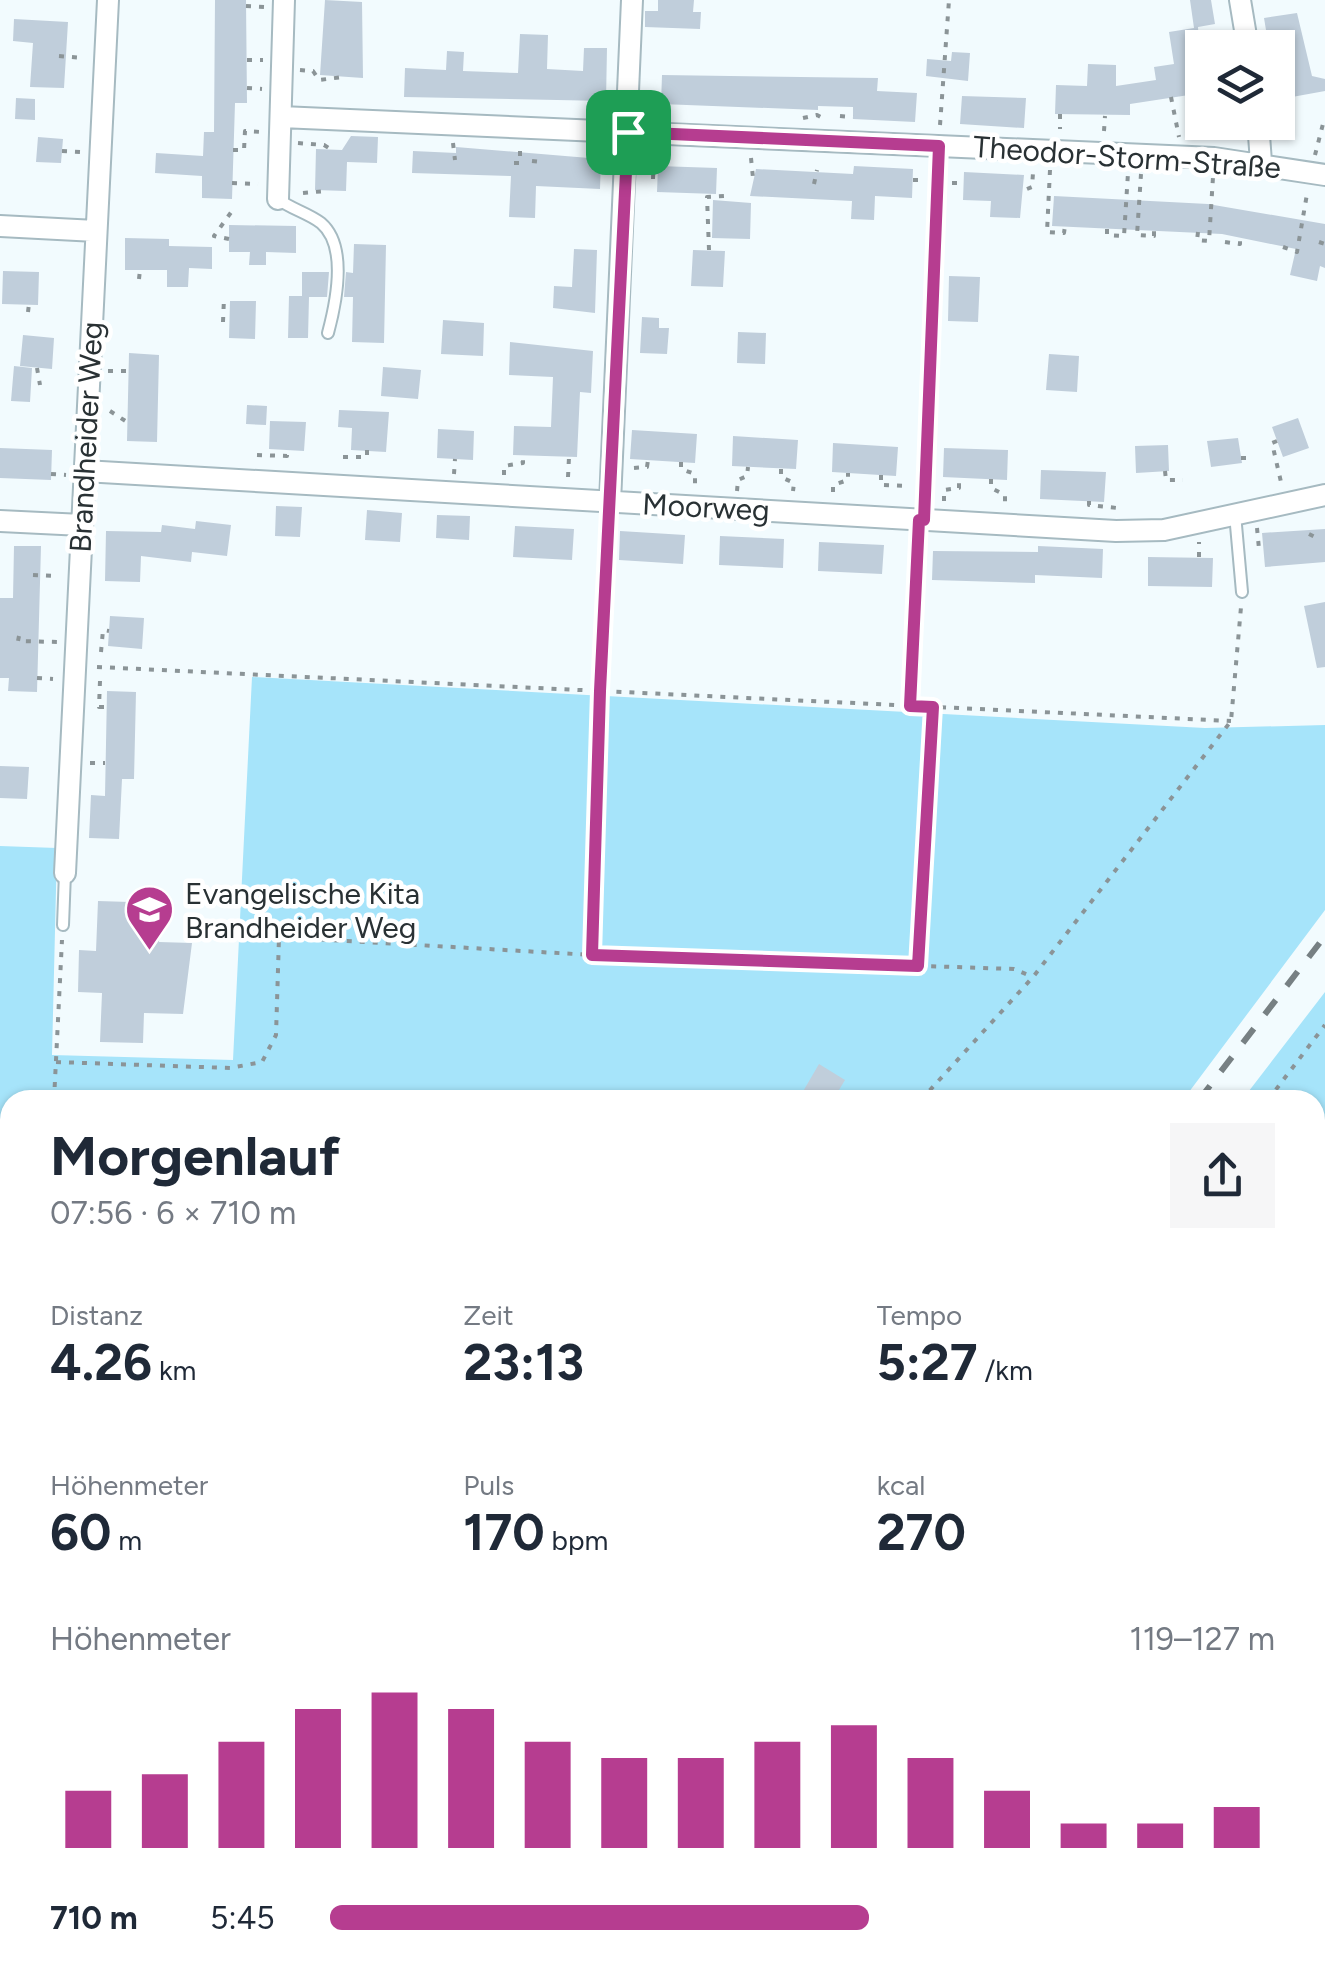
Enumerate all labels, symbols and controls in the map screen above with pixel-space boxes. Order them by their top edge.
map controls [1185,30,1295,140]
button: layers [1185,30,1295,140]
pin [586,90,671,175]
icon: arrive [601,105,656,160]
street label: Theodor-Storm-Straße [972,128,1282,186]
street label: Brandheider Weg [61,321,111,553]
street label: Moorweg [641,485,771,529]
place label: Evangelische Kita Brandheider Weg [185,875,420,946]
school or university icon: Evangelische Kita Brandheider Weg [124,884,176,952]
text: Morgenlauf [50,1123,340,1189]
button: share [1170,1123,1275,1228]
text: 07:56 · 6 × 710 m [50,1194,296,1232]
text: Distanz [50,1298,143,1332]
text: Zeit [463,1298,514,1332]
text: Tempo [877,1298,962,1332]
text: 4.26 [50,1332,152,1393]
text: 23:13 [463,1332,584,1393]
text: 5:27 [877,1332,978,1393]
text: km [152,1353,196,1387]
text: /km [978,1353,1033,1387]
text: Höhenmeter [50,1468,208,1502]
text: Puls [463,1468,514,1502]
text: kcal [877,1468,926,1502]
text: 60 [50,1502,111,1563]
text: 170 [463,1502,545,1563]
text: 270 [877,1502,966,1563]
text: m [111,1523,142,1557]
text: bpm [545,1523,608,1557]
text: Höhenmeter [50,1620,231,1658]
text: 119–127 m [1129,1620,1275,1658]
text: 710 m [50,1899,138,1937]
text: 5:45 [210,1899,275,1937]

